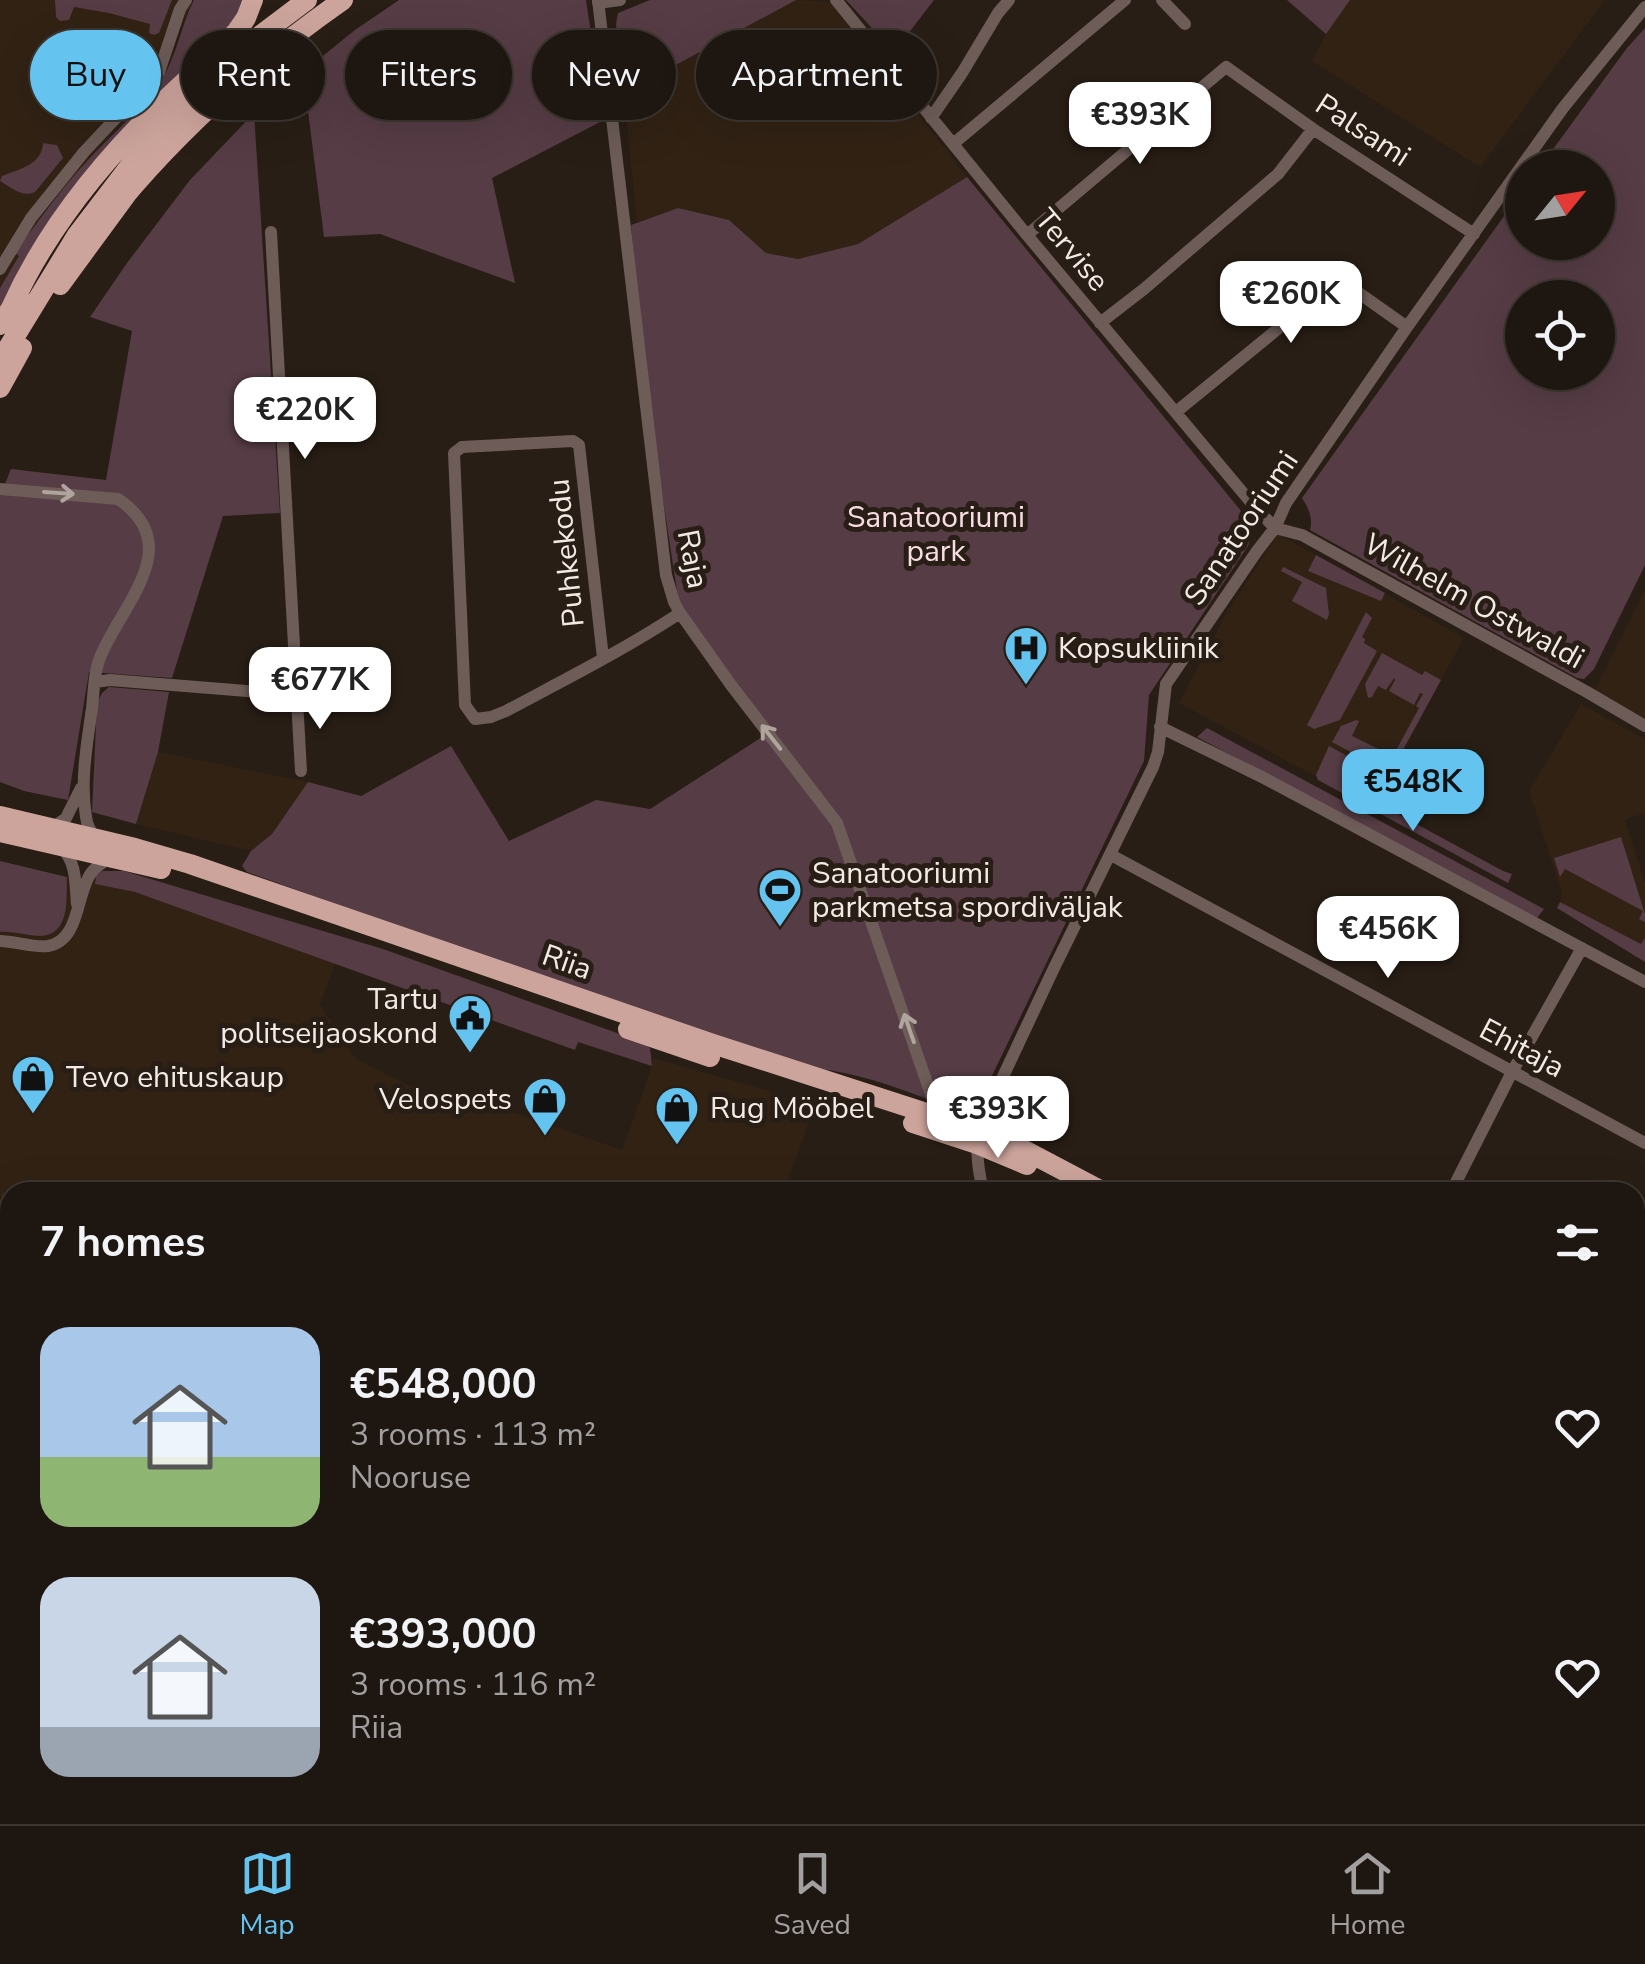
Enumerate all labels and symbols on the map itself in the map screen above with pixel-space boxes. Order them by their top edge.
pin: €393K [1070,82,1210,167]
street label: Palsami [1307,84,1418,176]
north arrow [1505,150,1615,260]
street label: Tervise [1025,200,1118,300]
pin: €260K [1221,261,1361,346]
pin: €220K [235,377,375,462]
street label: Sanatooriumi [1175,443,1308,614]
street label: Puhkekodu [538,477,595,629]
one-way arrow [42,484,74,503]
park label: Sanatooriumi park [847,497,1025,572]
street label: Wilhelm Ostwaldi [1356,524,1591,679]
street label: Raja [667,526,718,592]
hospital icon: Kopsukliinik [1003,625,1049,686]
place label: Kopsukliinik [1058,628,1220,669]
pin: €677K [250,647,390,732]
one-way arrow [761,724,782,751]
pin: €548K [1343,749,1483,834]
place label: Sanatooriumi parkmetsa spordiväljak [812,853,1124,928]
sports icon: Sanatooriumi parkmetsa spordiväljak [757,867,803,928]
pin: €456K [1318,896,1458,981]
street label: Riia [537,935,597,990]
place label: Tartu politseijaoskond [220,979,438,1054]
public building icon: Tartu politseijaoskond [447,993,493,1054]
street label: Ehitaja [1472,1009,1572,1088]
one-way arrow [898,1012,916,1044]
shop icon: Tevo ehituskaup [10,1054,56,1115]
place label: Tevo ehituskaup [66,1057,284,1098]
shop icon: Velospets [522,1076,568,1137]
pin: €393K [928,1076,1068,1161]
place label: Velospets [378,1079,512,1120]
shop icon: Rug Mööbel [654,1085,700,1146]
place label: Rug Mööbel [710,1088,874,1129]

